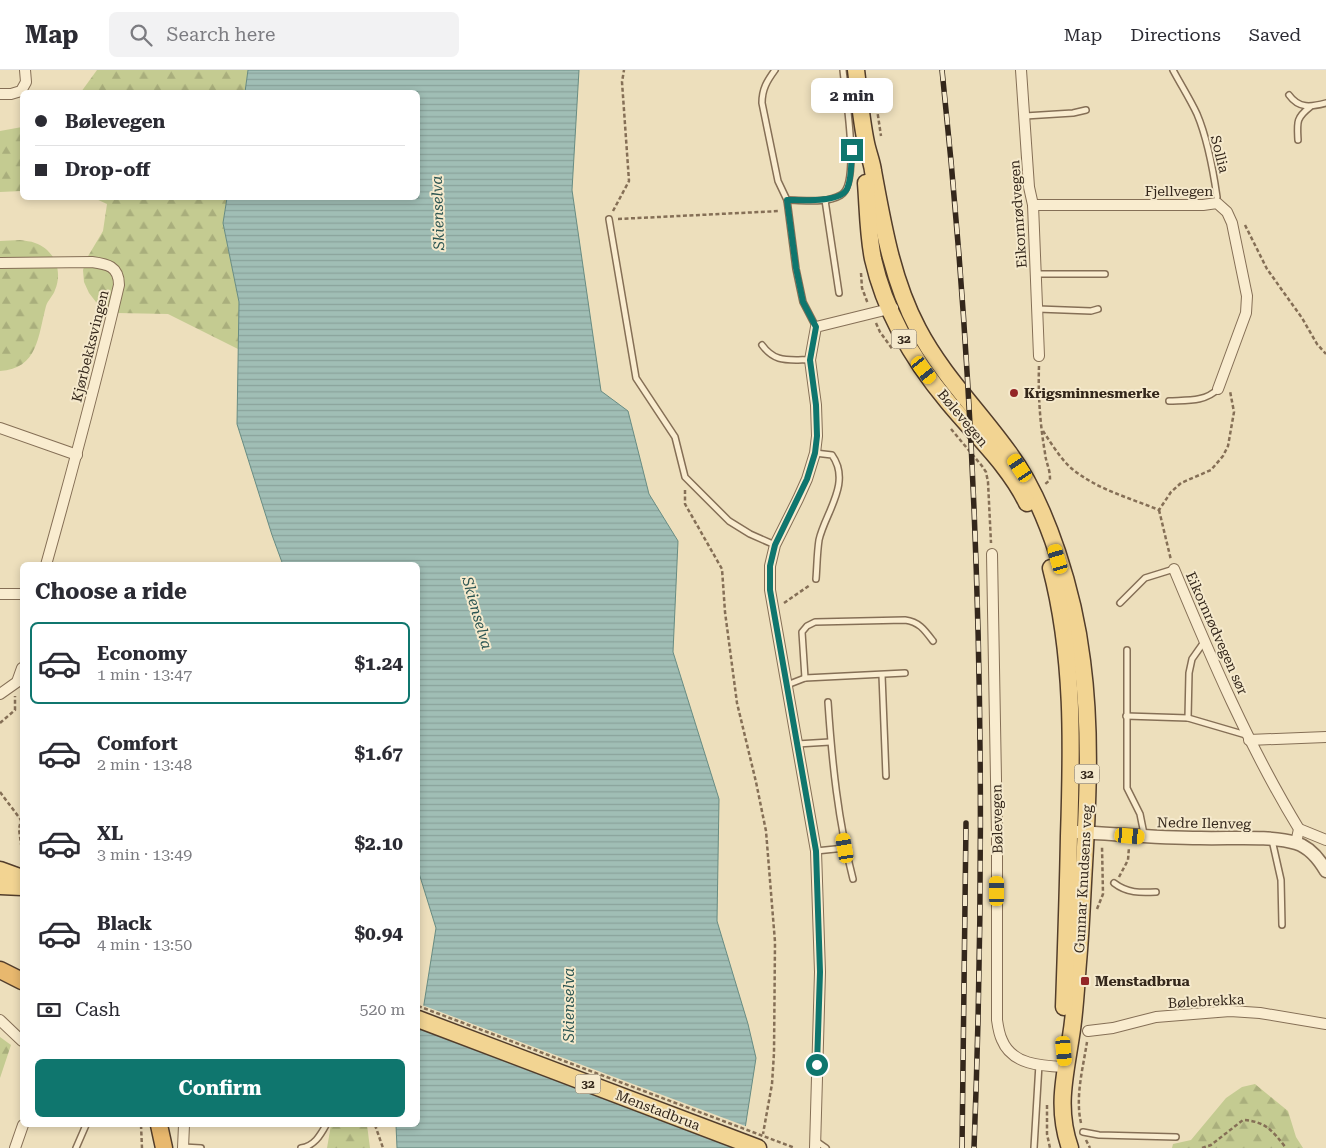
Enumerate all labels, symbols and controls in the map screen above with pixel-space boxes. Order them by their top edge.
search box [109,12,459,57]
text: Map [25,21,79,49]
icon: search [127,21,155,49]
text: Search here [167,23,275,46]
text: Map [1064,24,1102,45]
text: Directions [1130,24,1221,45]
text: Saved [1249,24,1301,45]
callout: 2 min [811,78,893,112]
text: 2 min [830,86,874,105]
text: Bølevegen [65,110,165,133]
street label: Sollia [1208,134,1232,175]
route end [841,139,863,161]
text: Drop-off [65,158,150,181]
street label: Eikornrødvegen [1006,159,1030,269]
water label: Skienselva [428,175,448,252]
street label: Fjellvegen [1145,183,1213,199]
street label: Kjørbekksvingen [68,288,112,404]
road number: 32 [892,330,916,348]
car [908,354,939,386]
place label: Krigsminnesmerke [1024,385,1160,401]
street label: Bølevegen [934,386,992,450]
marker: Krigsminnesmerke [1008,387,1020,399]
car [1005,451,1034,485]
car [1046,542,1069,576]
street label: Eikornrødvegen sør [1183,569,1251,697]
water label: Skienselva [458,574,496,651]
text: Choose a ride [35,579,187,604]
icon: car [37,641,82,686]
text: Economy [97,642,187,665]
text: $1.24 [354,652,403,675]
text: 1 min · 13:47 [97,665,192,684]
icon: car [37,731,82,776]
text: Comfort [97,732,178,755]
text: $1.67 [354,742,403,765]
text: 2 min · 13:48 [97,755,192,774]
road number: 32 [1074,764,1100,784]
street label: Bølevegen [988,784,1006,854]
street label: Gunnar Knudsens veg [1071,804,1095,954]
street label: Nedre Ilenveg [1157,814,1251,832]
icon: car [37,821,82,866]
text: XL [97,822,123,845]
car [1114,827,1145,845]
text: $2.10 [354,832,403,855]
car [835,832,854,864]
text: 3 min · 13:49 [97,845,192,864]
car [989,876,1004,906]
icon: car [37,911,82,956]
text: Black [97,912,152,935]
text: $0.94 [354,922,403,945]
text: 4 min · 13:50 [97,935,192,954]
water label: Skienselva [560,968,578,1043]
place label: Menstadbrua [1095,973,1190,989]
marker: Menstadbrua [1079,975,1091,987]
street label: Bølebrekka [1167,991,1245,1011]
icon: cash [35,996,63,1024]
text: Cash [75,998,120,1021]
text: 520 m [359,1000,405,1019]
car [1055,1035,1072,1067]
route start [806,1054,828,1076]
button: Confirm [35,1059,405,1117]
road number: 32 [576,1074,600,1094]
street label: Menstadbrua [613,1087,703,1134]

